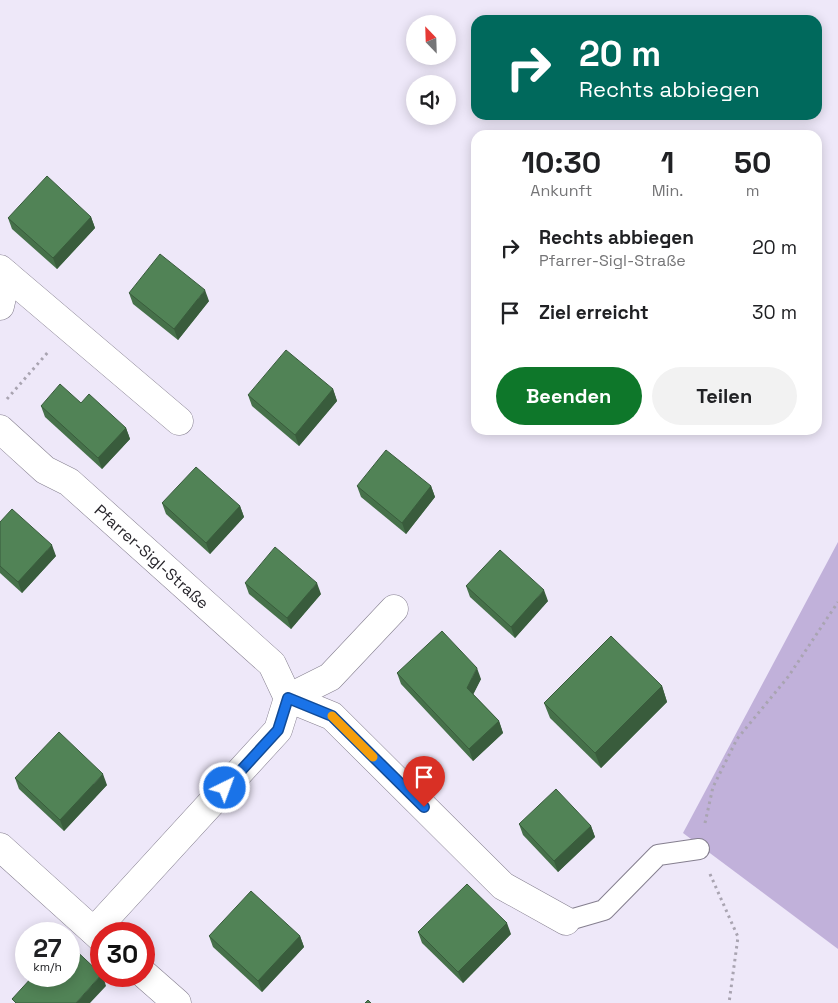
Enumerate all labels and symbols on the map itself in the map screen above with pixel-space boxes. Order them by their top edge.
north arrow [406,15,456,65]
street label: Pfarrer-Sigl-Straße [90,500,213,614]
pin [403,756,445,807]
position arrow [198,761,250,813]
speed limit sign: 30 [90,922,155,987]

